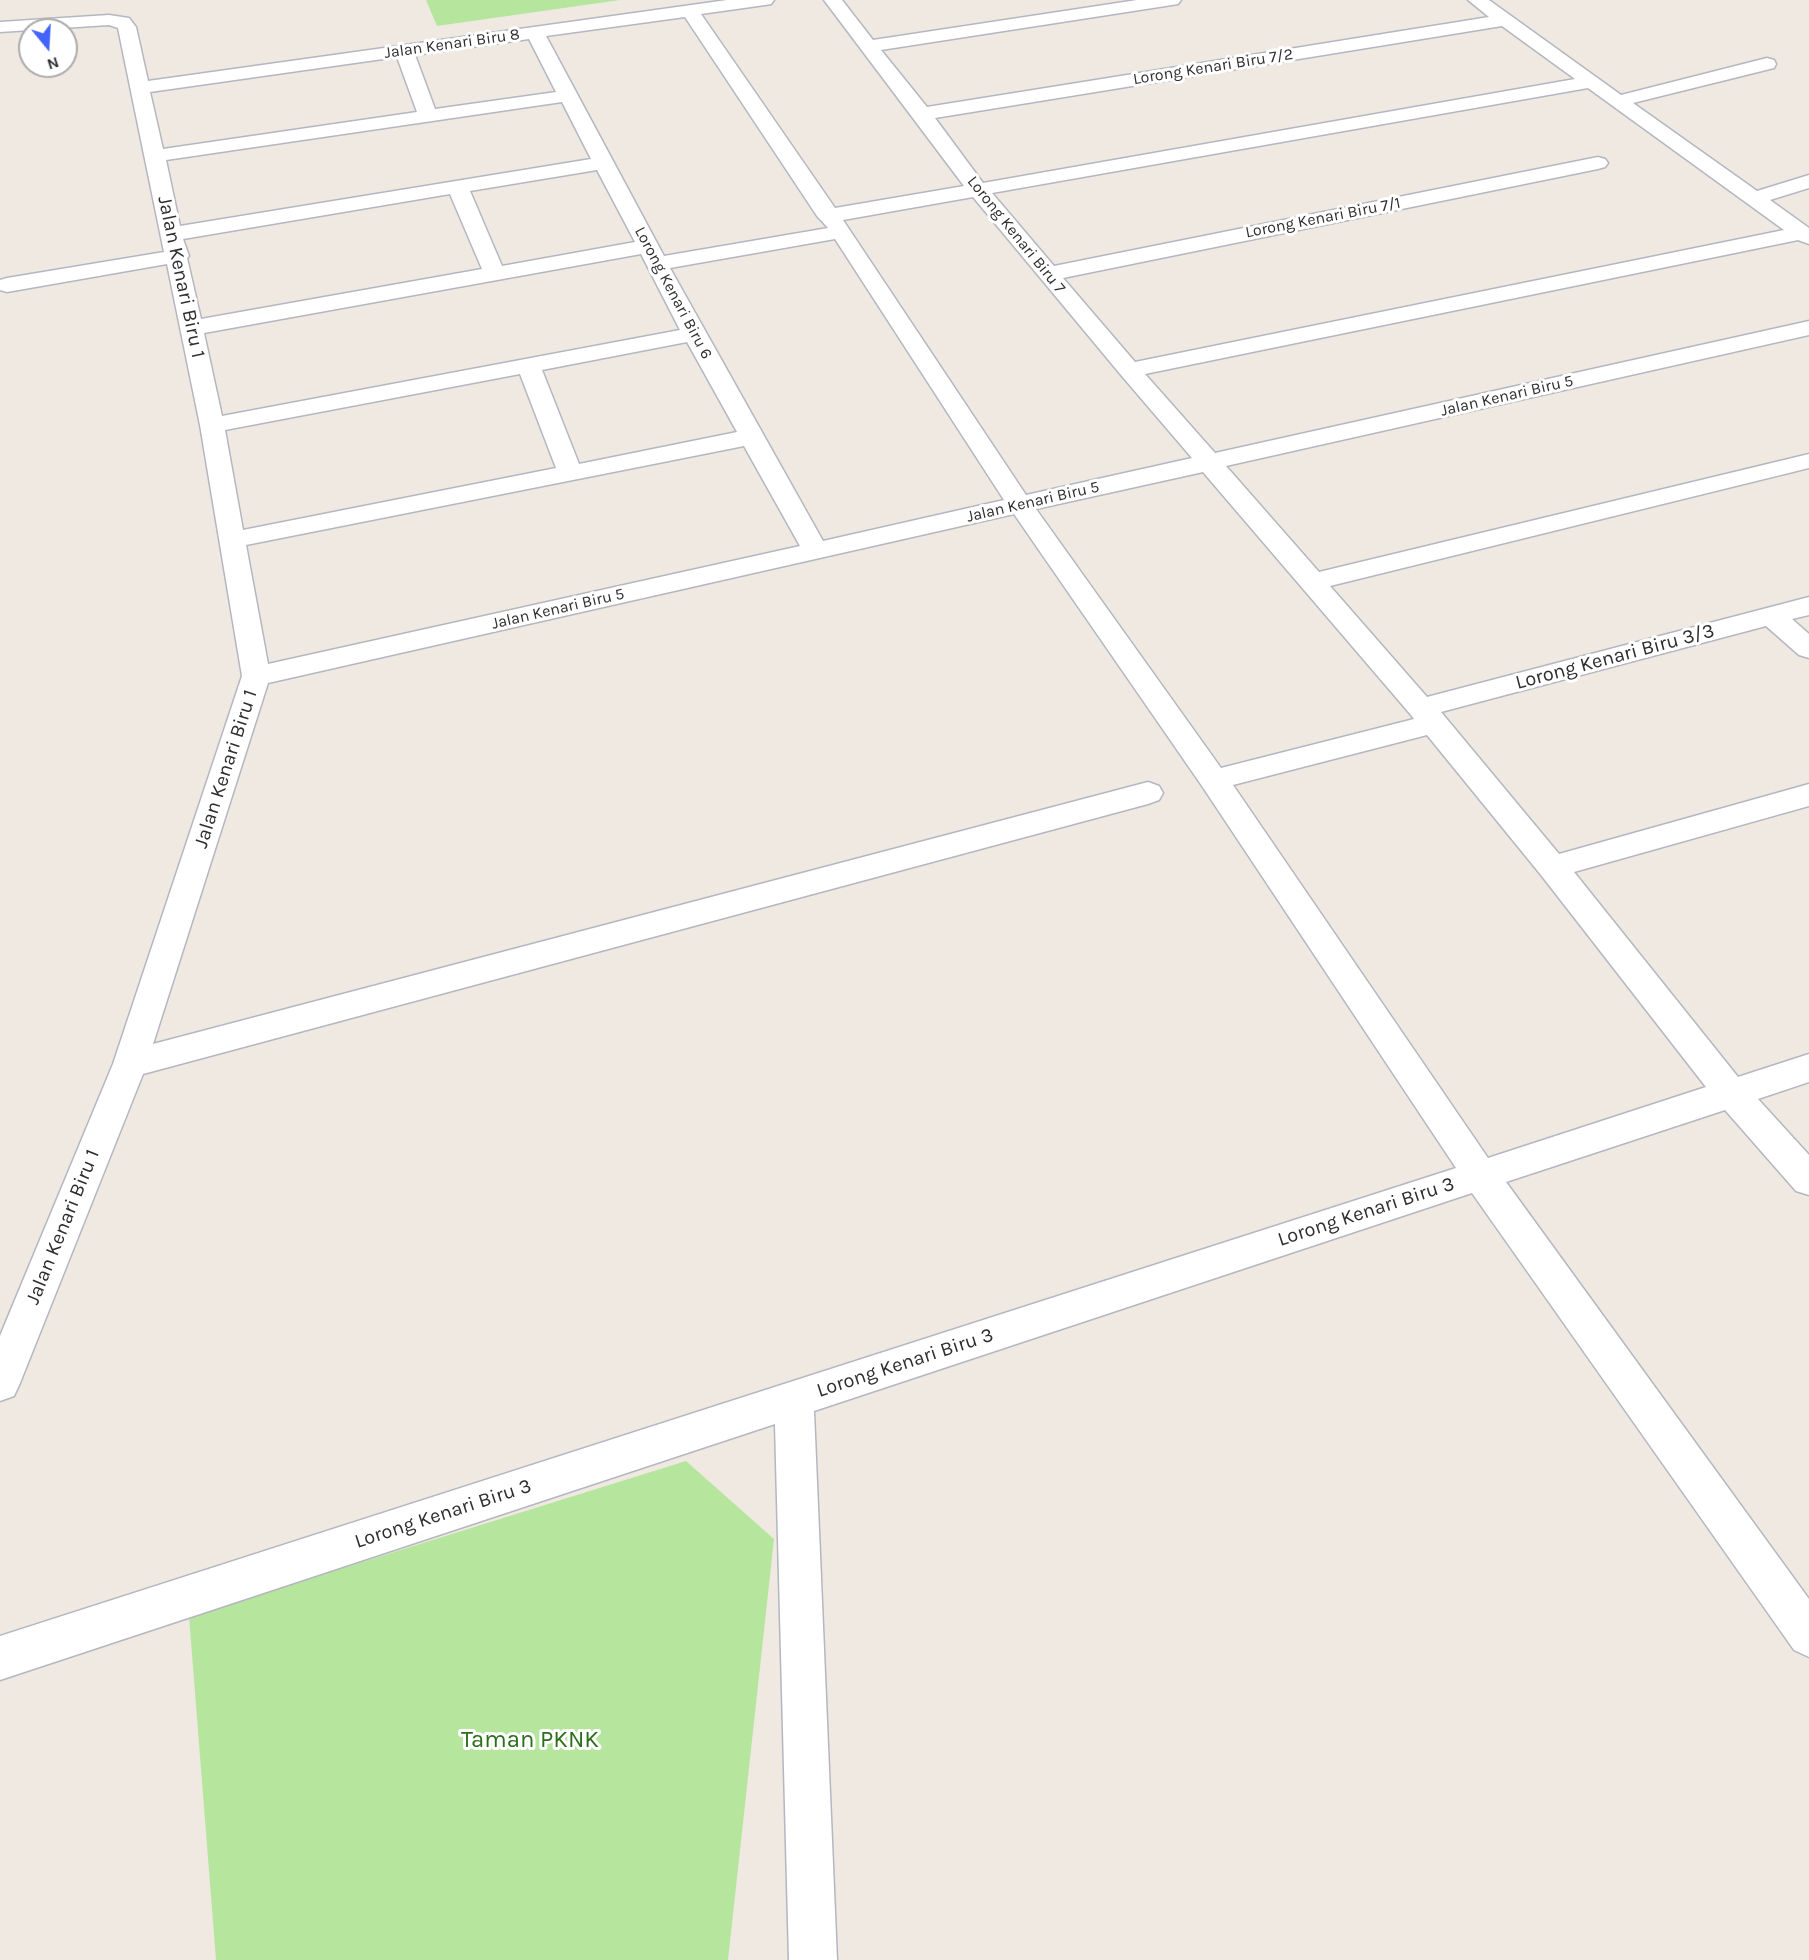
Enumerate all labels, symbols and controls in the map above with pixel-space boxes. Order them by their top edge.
north arrow [18,18,78,78]
street label: Jalan Kenari Biru 8 [383,25,521,63]
street label: Lorong Kenari Biru 7/2 [1132,45,1294,89]
text: N [45,53,62,74]
street label: Lorong Kenari Biru 7 [963,172,1069,298]
street label: Jalan Kenari Biru 1 [152,194,210,360]
street label: Lorong Kenari Biru 7/1 [1244,194,1402,242]
street label: Lorong Kenari Biru 6 [630,224,716,362]
street label: Jalan Kenari Biru 5 [1439,371,1575,421]
street label: Jalan Kenari Biru 5 [965,477,1101,527]
street label: Jalan Kenari Biru 5 [490,584,626,634]
street label: Lorong Kenari Biru 3/3 [1513,619,1717,695]
street label: Jalan Kenari Biru 1 [189,687,263,851]
street label: Jalan Kenari Biru 1 [21,1146,105,1308]
street label: Lorong Kenari Biru 3 [1275,1172,1457,1252]
street label: Lorong Kenari Biru 3 [814,1323,996,1403]
street label: Lorong Kenari Biru 3 [352,1474,534,1554]
park label: Taman PKNK [461,1726,599,1754]

